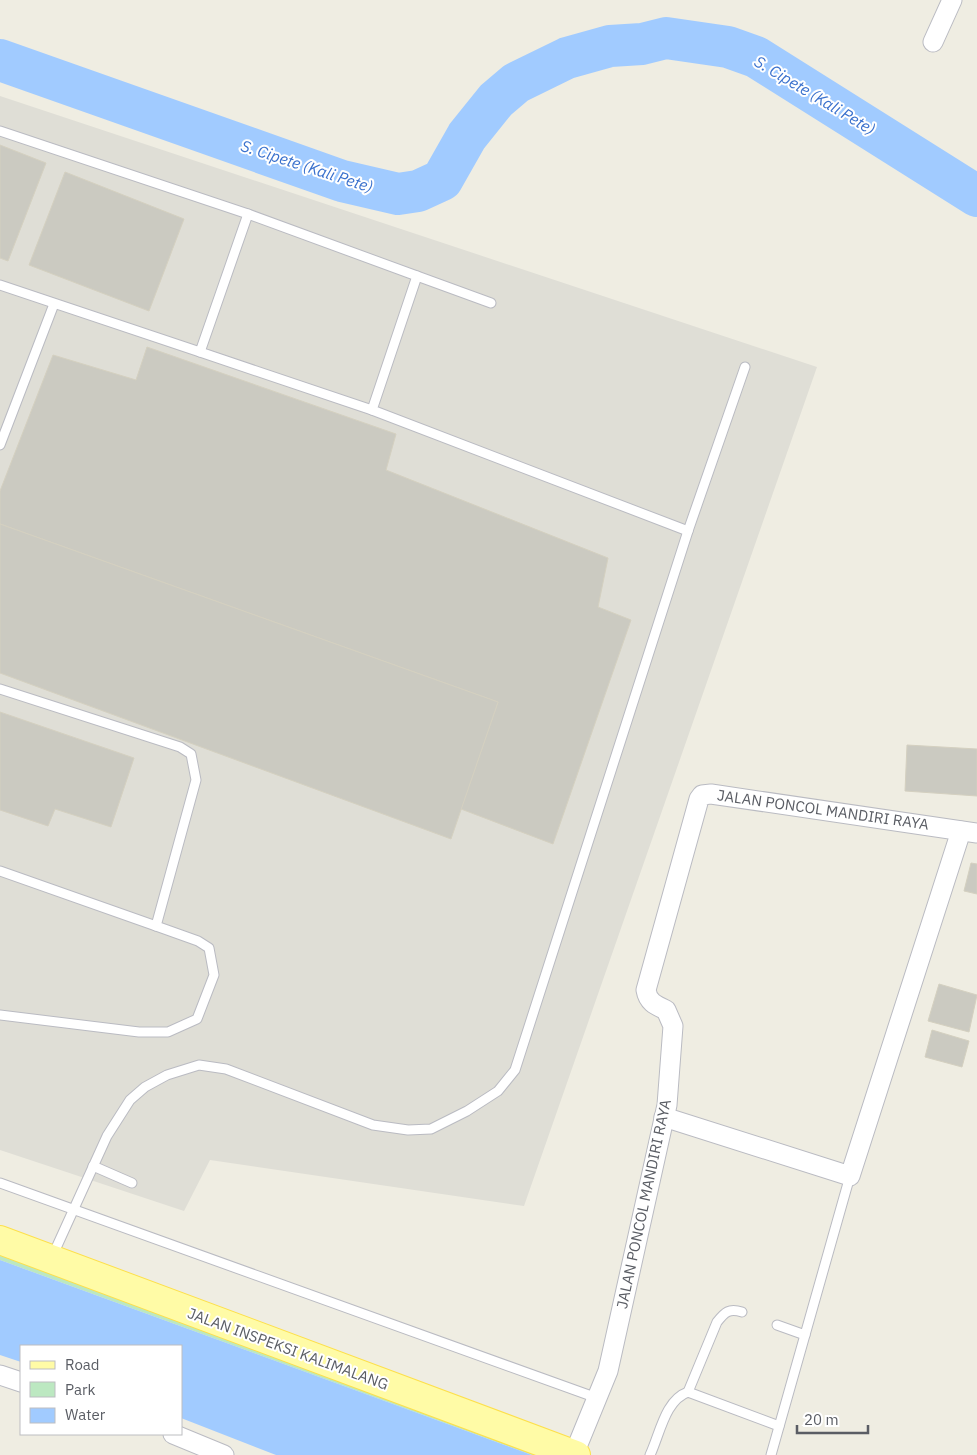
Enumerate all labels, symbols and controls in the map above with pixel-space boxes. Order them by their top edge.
water label: S. Cipete (Kali Pete) [751,51,879,139]
water label: S. Cipete (Kali Pete) [239,135,375,197]
street label: JALAN PONCOL MANDIRI RAYA [716,785,930,834]
street label: JALAN PONCOL MANDIRI RAYA [612,1097,675,1310]
street label: JALAN INSPEKSI KALIMALANG [185,1303,391,1394]
legend [20,1345,182,1435]
text: Road [65,1355,100,1374]
text: Park [65,1380,95,1399]
scale bar [797,1402,868,1434]
text: Water [65,1405,106,1424]
text: 20 m [804,1410,839,1429]

